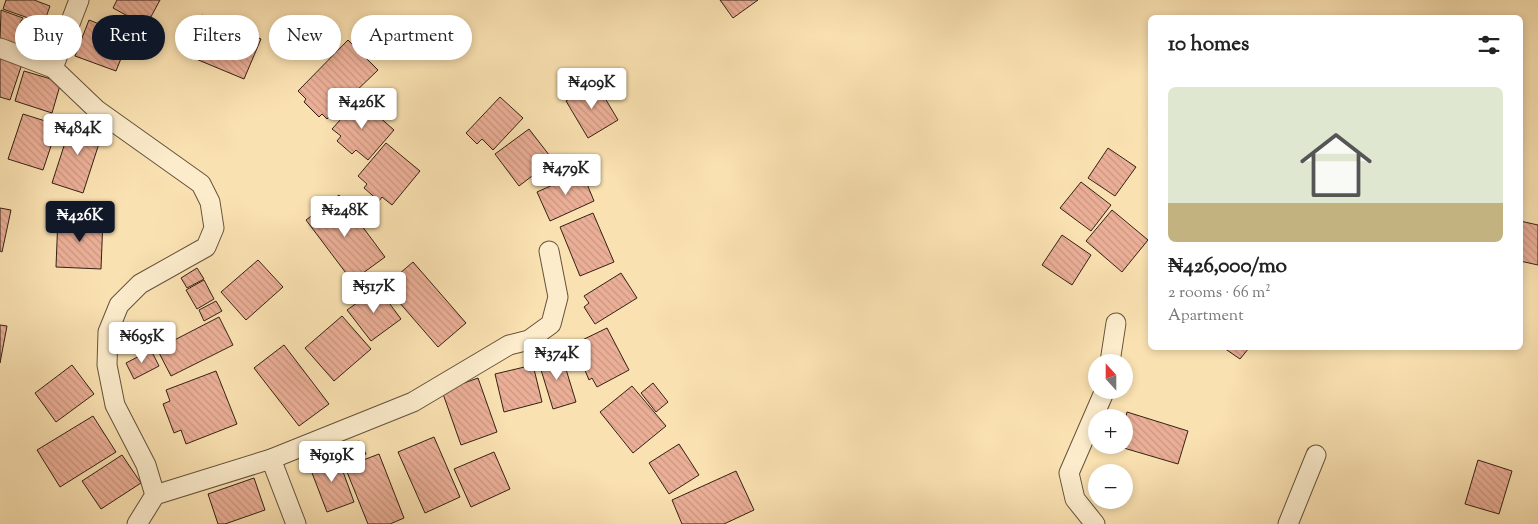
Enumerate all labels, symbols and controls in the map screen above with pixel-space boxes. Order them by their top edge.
chip: Buy [15,15,82,60]
chip: Rent [92,15,165,60]
chip: Filters [175,15,259,60]
chip: New [269,15,341,60]
chip: Apartment [351,15,472,60]
text: 10 homes [1168,30,1249,60]
icon: filters [1475,31,1503,59]
pin: ₦409K [557,68,627,110]
text: ₦409K [568,72,616,95]
pin: ₦426K [327,88,397,130]
text: ₦426K [339,92,385,115]
pin: ₦484K [43,114,113,156]
text: ₦484K [54,118,102,141]
icon: home [1291,120,1381,210]
pin: ₦479K [531,154,601,196]
text: ₦479K [543,158,589,181]
pin: ₦248K [310,196,380,238]
pin: ₦426K [45,200,115,243]
text: ₦248K [322,200,368,223]
text: ₦426K [57,205,103,228]
text: ₦426,000/mo [1168,252,1287,282]
pin: ₦517K [339,272,409,314]
text: ₦517K [353,276,395,299]
text: 2 rooms · 66 m² [1168,282,1271,305]
text: Apartment [1168,305,1244,328]
pin: ₦695K [107,322,177,364]
text: ₦695K [120,326,164,349]
pin: ₦374K [522,338,592,381]
text: ₦374K [535,343,579,366]
north arrow [1088,354,1132,399]
map controls [1088,354,1133,509]
button: + [1088,409,1133,454]
pin: ₦919K [297,440,367,483]
text: ₦919K [310,445,354,468]
button: − [1088,464,1133,509]

